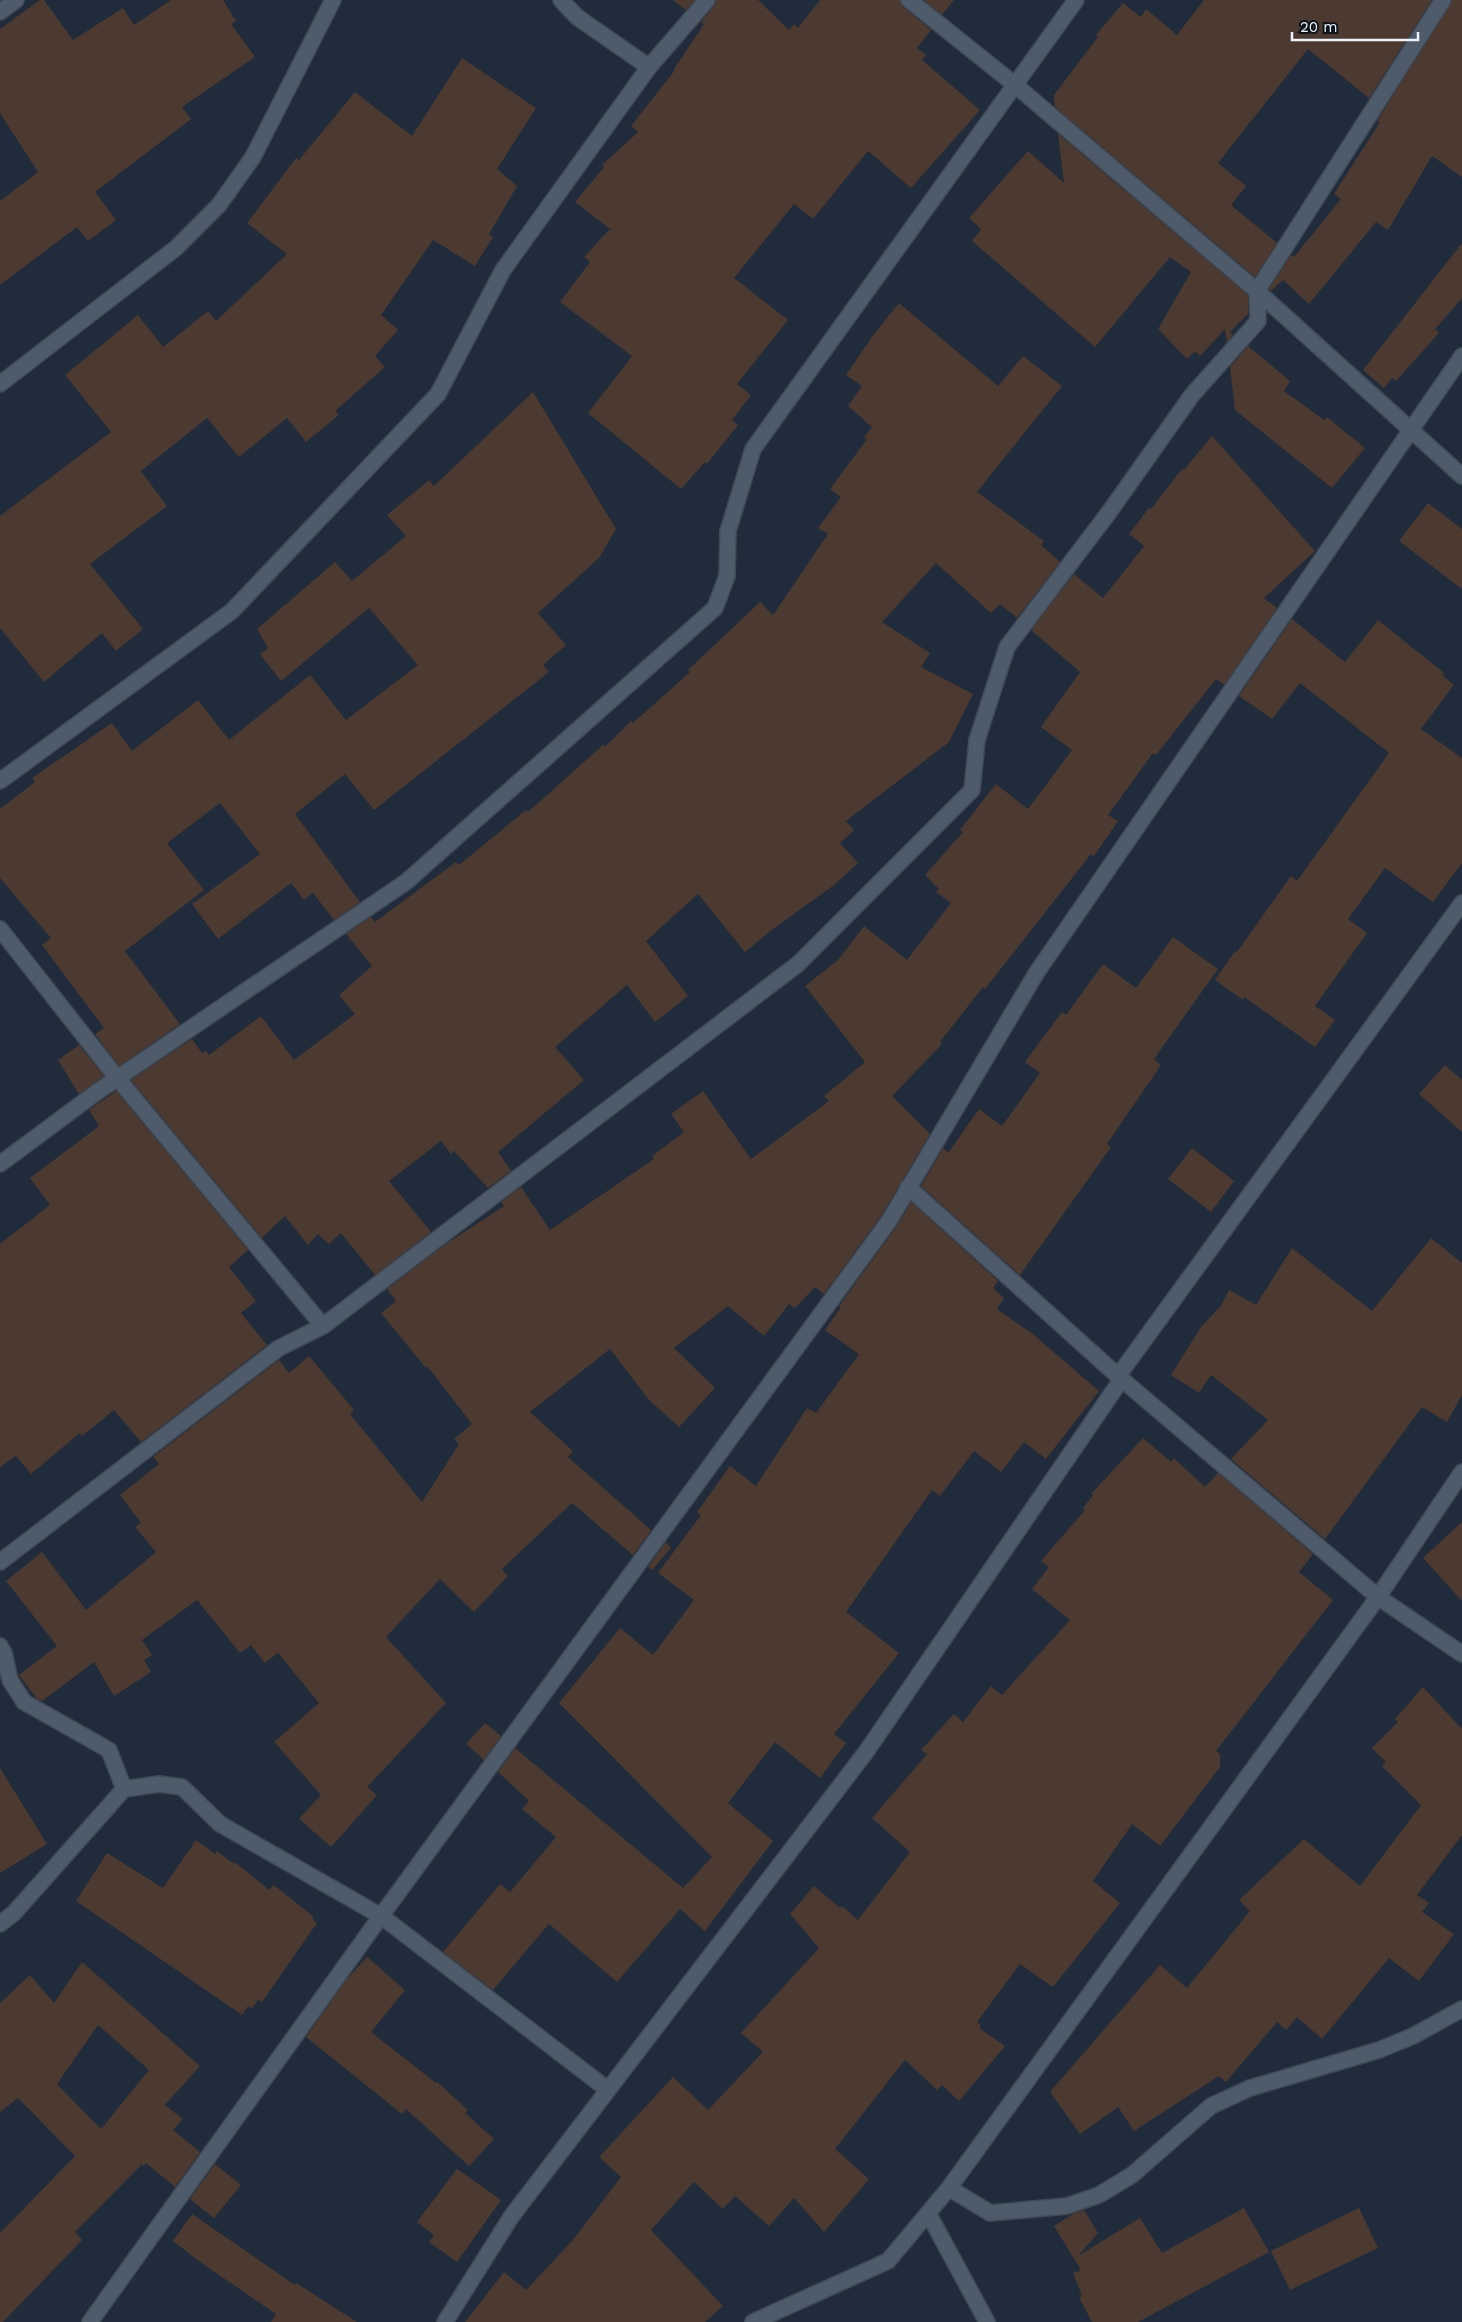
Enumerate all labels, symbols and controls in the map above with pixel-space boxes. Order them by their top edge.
scale bar [1292,10,1418,42]
text: 20 m [1300,18,1338,36]

